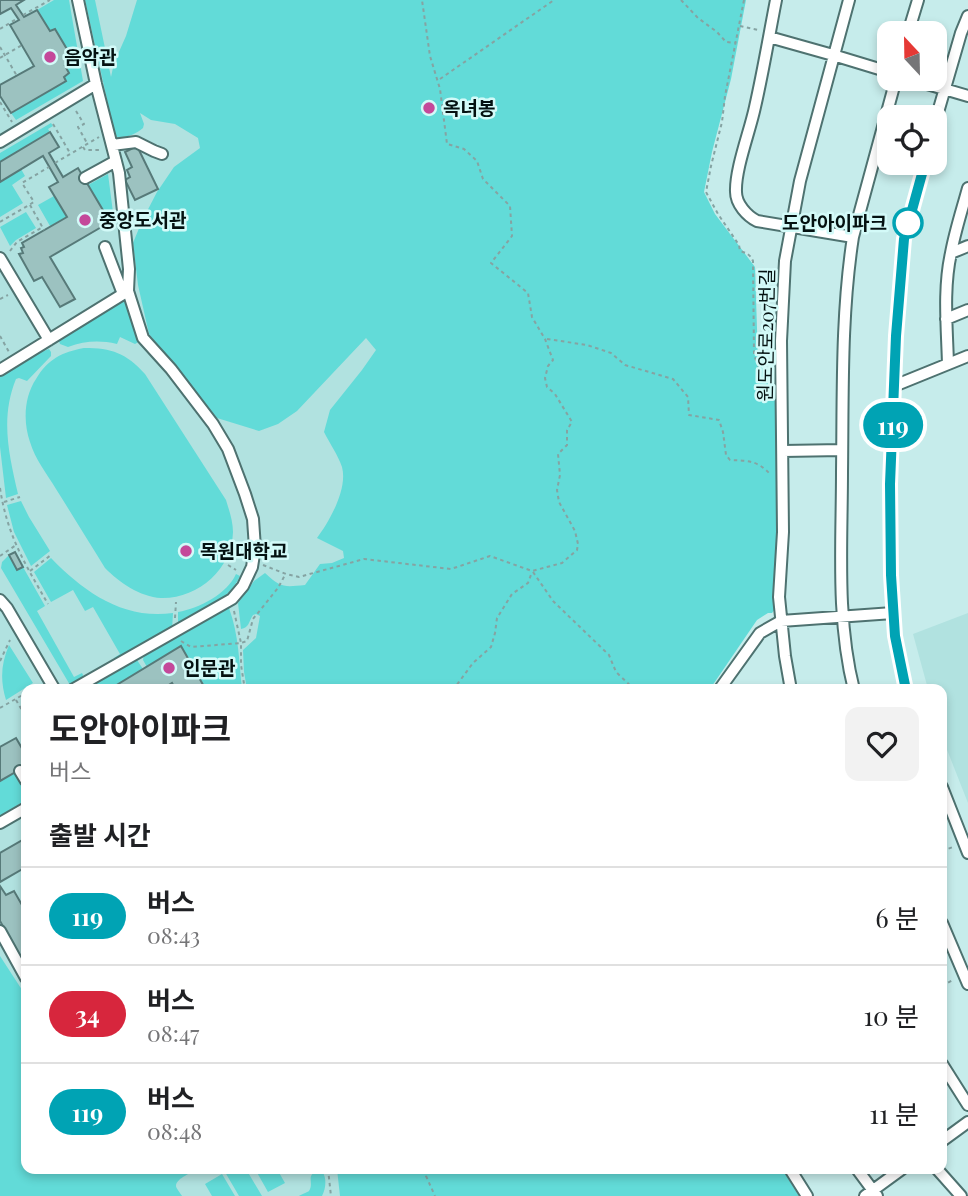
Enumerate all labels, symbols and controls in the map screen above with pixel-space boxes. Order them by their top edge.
north arrow [877,21,947,91]
map controls [877,21,947,175]
place label: 음악관 [64,43,117,69]
marker: 음악관 [42,49,58,65]
place label: 옥녀봉 [443,94,495,120]
marker: 옥녀봉 [421,100,437,116]
button: locate [877,105,947,175]
place label: 중앙도서관 [99,206,187,232]
marker: 도안아이파크 [893,208,923,238]
place label: 도안아이파크 [782,209,887,235]
marker: 중앙도서관 [77,212,93,228]
street label: 원도안로207번길 [751,268,779,402]
line badge: 119 [853,402,933,448]
text: 119 [877,409,909,441]
place label: 목원대학교 [200,537,287,563]
marker: 목원대학교 [178,543,194,559]
place label: 인문관 [183,654,236,680]
marker: 인문관 [161,660,177,676]
text: 도안아이파크 [49,705,231,749]
button: heart [845,707,919,781]
text: 버스 [49,755,91,786]
text: 출발 시간 [49,817,151,852]
text: 버스 [147,884,195,919]
text: 119 [72,900,103,932]
text: 6 분 [875,900,919,935]
text: 08:43 [147,919,200,950]
text: 버스 [147,982,195,1017]
text: 34 [75,998,100,1030]
text: 10 분 [863,998,919,1033]
text: 08:47 [147,1017,199,1048]
text: 버스 [147,1080,195,1115]
text: 119 [72,1096,103,1128]
text: 11 분 [869,1096,919,1131]
text: 08:48 [147,1115,202,1146]

